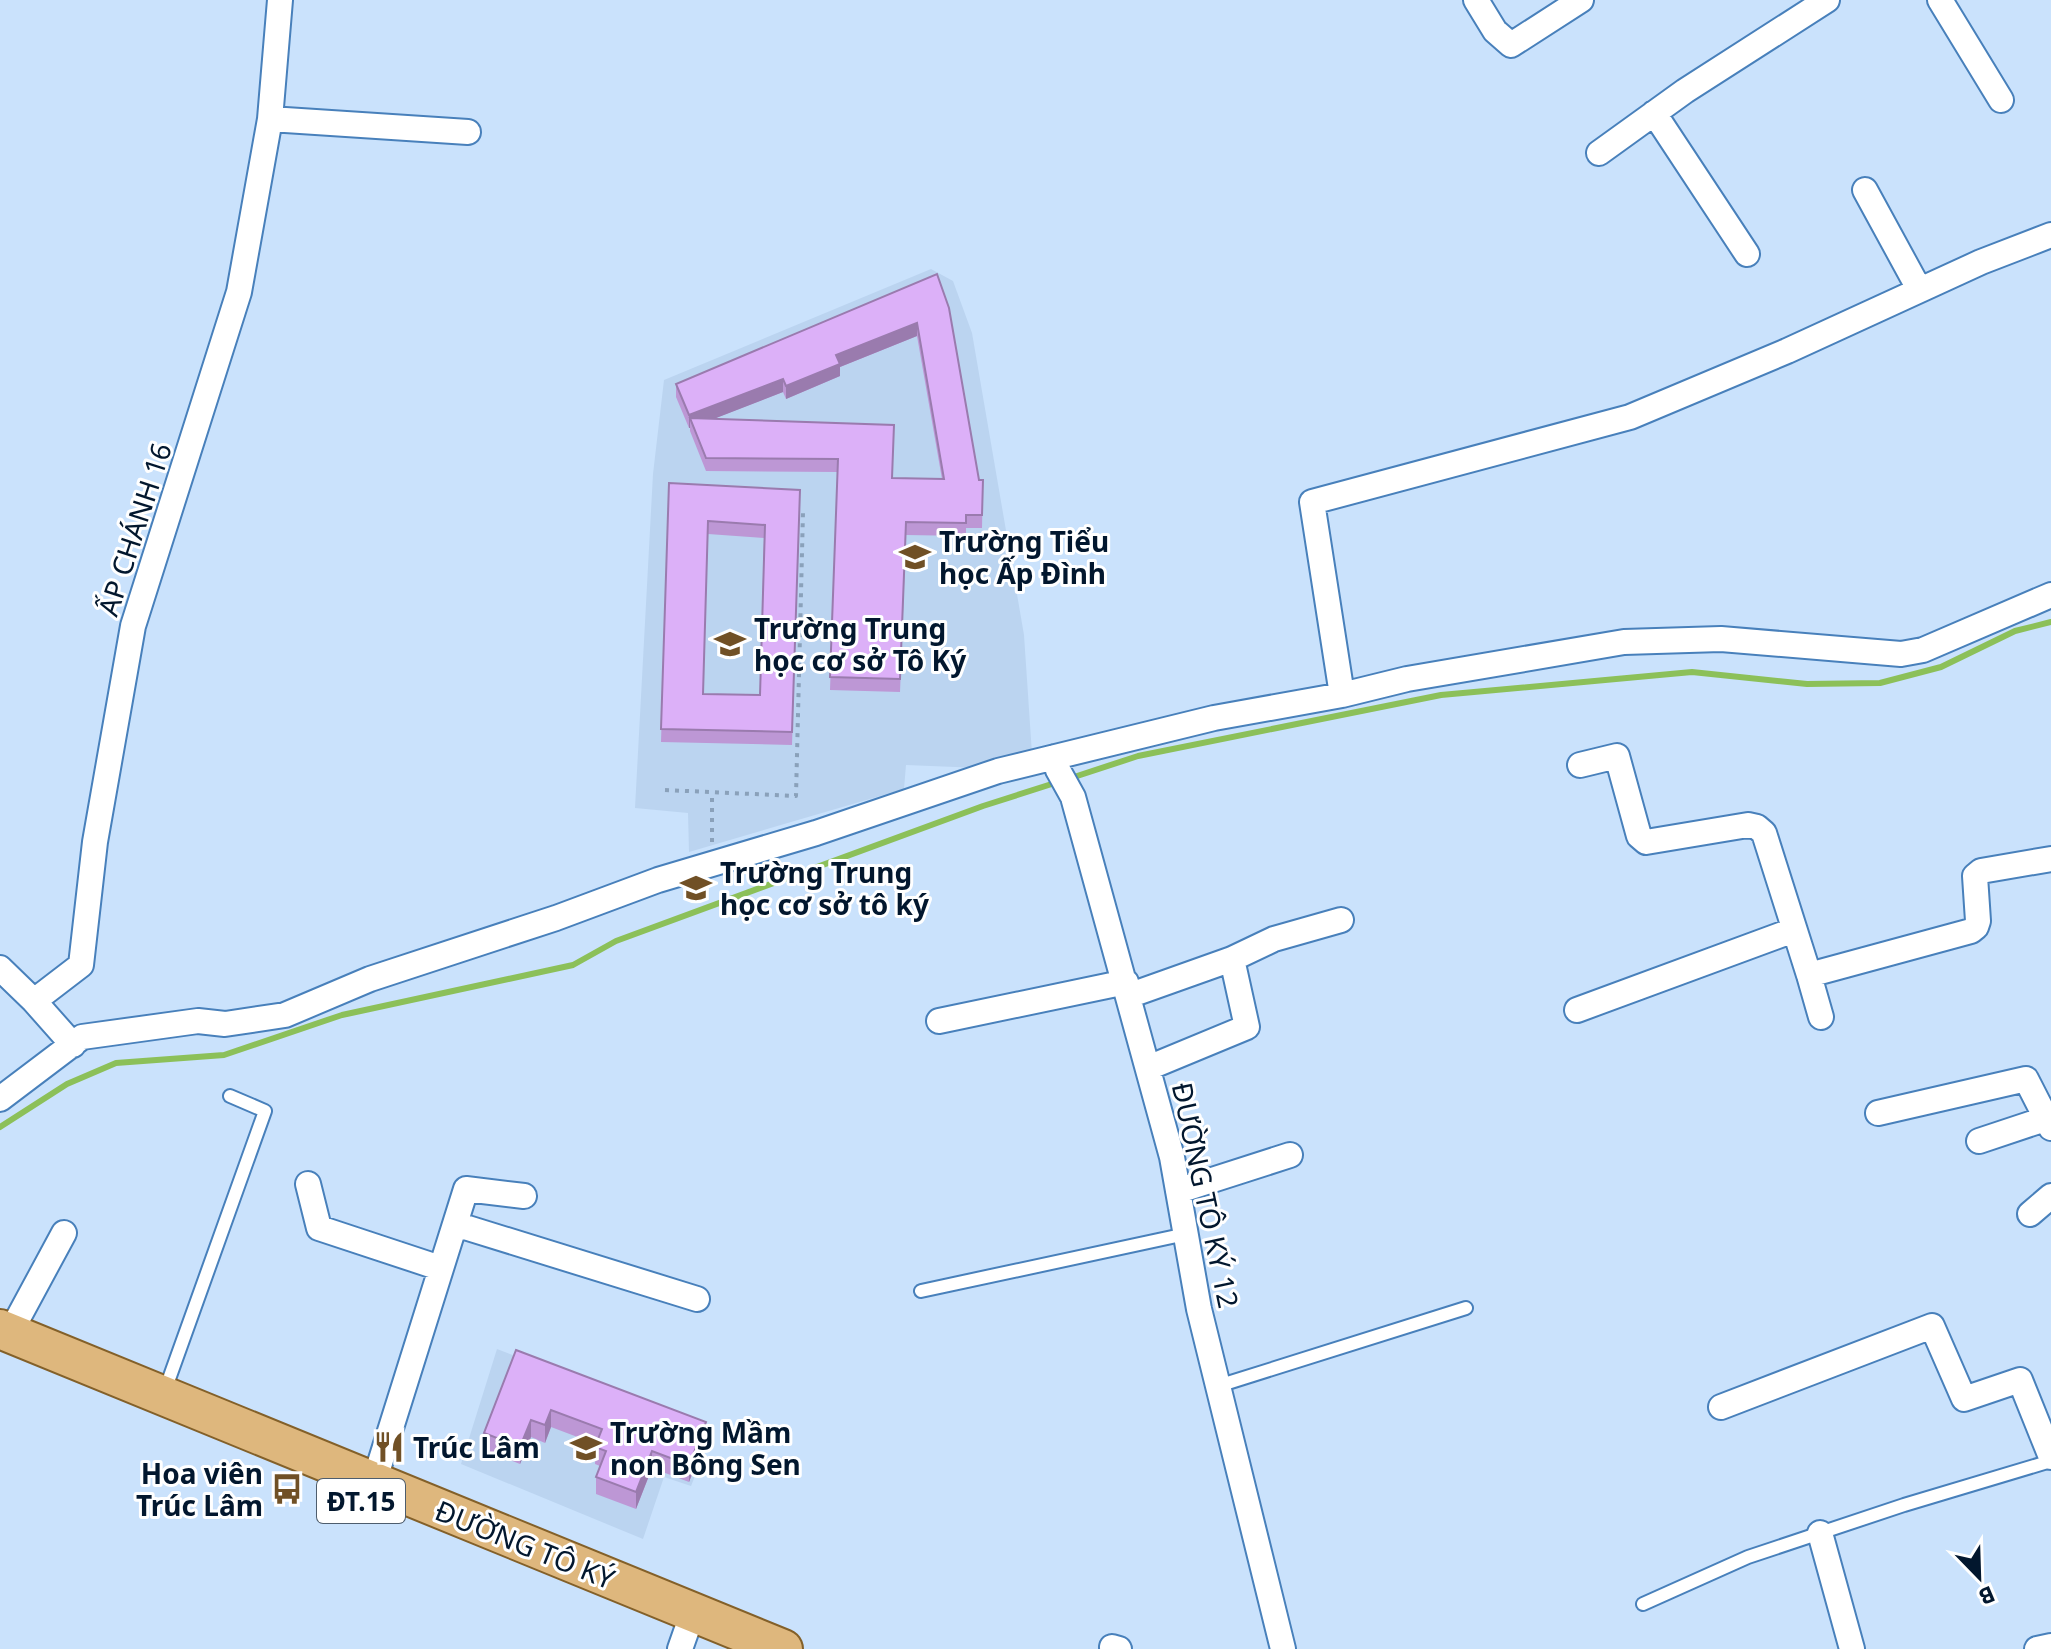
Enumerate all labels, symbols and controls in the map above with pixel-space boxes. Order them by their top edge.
street label: ẤP CHÁNH 16 [88,438,180,620]
place label: Trường Tiểu học Ấp Đình [939,522,1109,592]
school or university icon: Trường Tiểu học Ấp Đình [898,540,932,574]
place label: Trường Trung học cơ sở Tô Ký [754,609,966,679]
school or university icon: Trường Trung học cơ sở Tô Ký [713,627,747,661]
place label: Trường Trung học cơ sở tô ký [720,853,929,923]
school or university icon: Trường Trung học cơ sở tô ký [679,871,713,905]
street label: ĐƯỜNG TÔ KÝ 12 [1164,1079,1248,1311]
place label: Trường Mầm non Bông Sen [610,1413,801,1483]
place label: Trúc Lâm [413,1428,540,1466]
restaurant icon: Trúc Lâm [372,1430,406,1464]
school or university icon: Trường Mầm non Bông Sen [569,1431,603,1465]
place label: Hoa viên Trúc Lâm [136,1454,263,1524]
bus stop icon: Hoa viên Trúc Lâm [270,1472,304,1506]
road number: ĐT.15 [317,1479,405,1523]
street label: ĐƯỜNG TÔ KÝ [430,1491,620,1597]
north arrow [1939,1537,2019,1617]
text: B [1975,1580,2000,1613]

